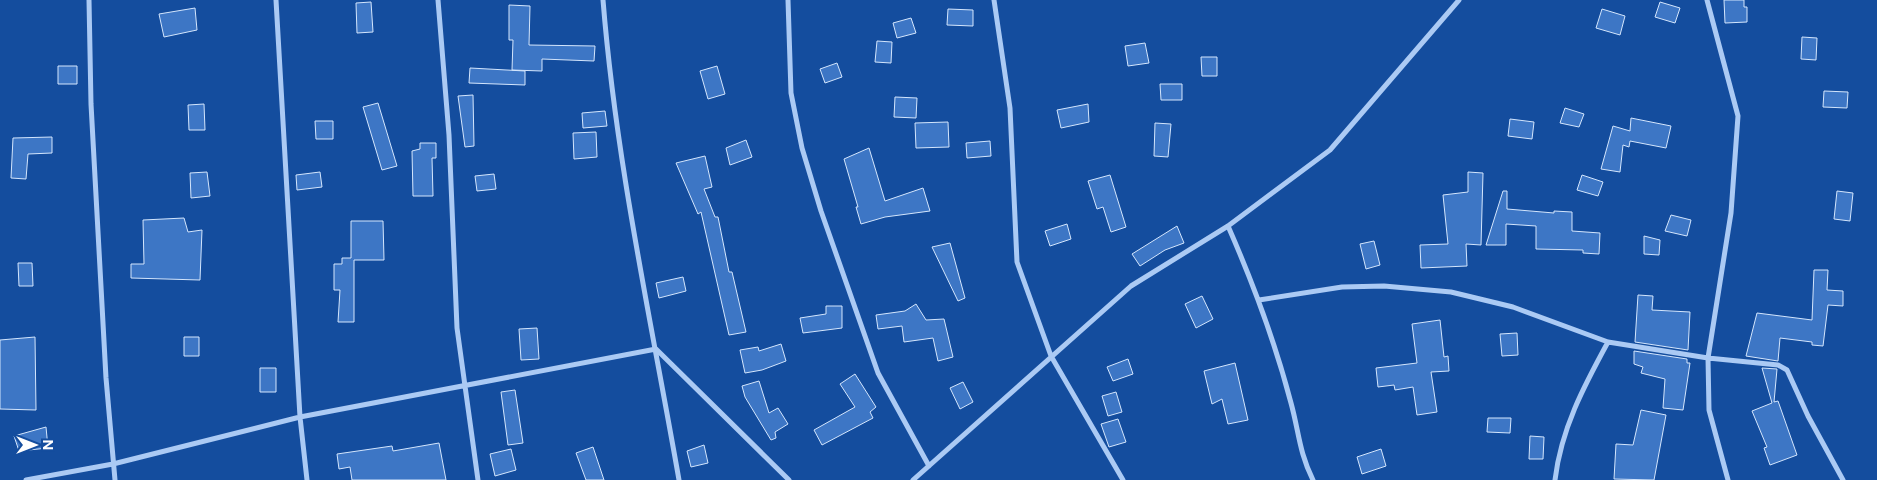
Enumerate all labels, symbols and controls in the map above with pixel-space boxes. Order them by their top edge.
north arrow [10,420,60,470]
text: N [39,440,56,450]

